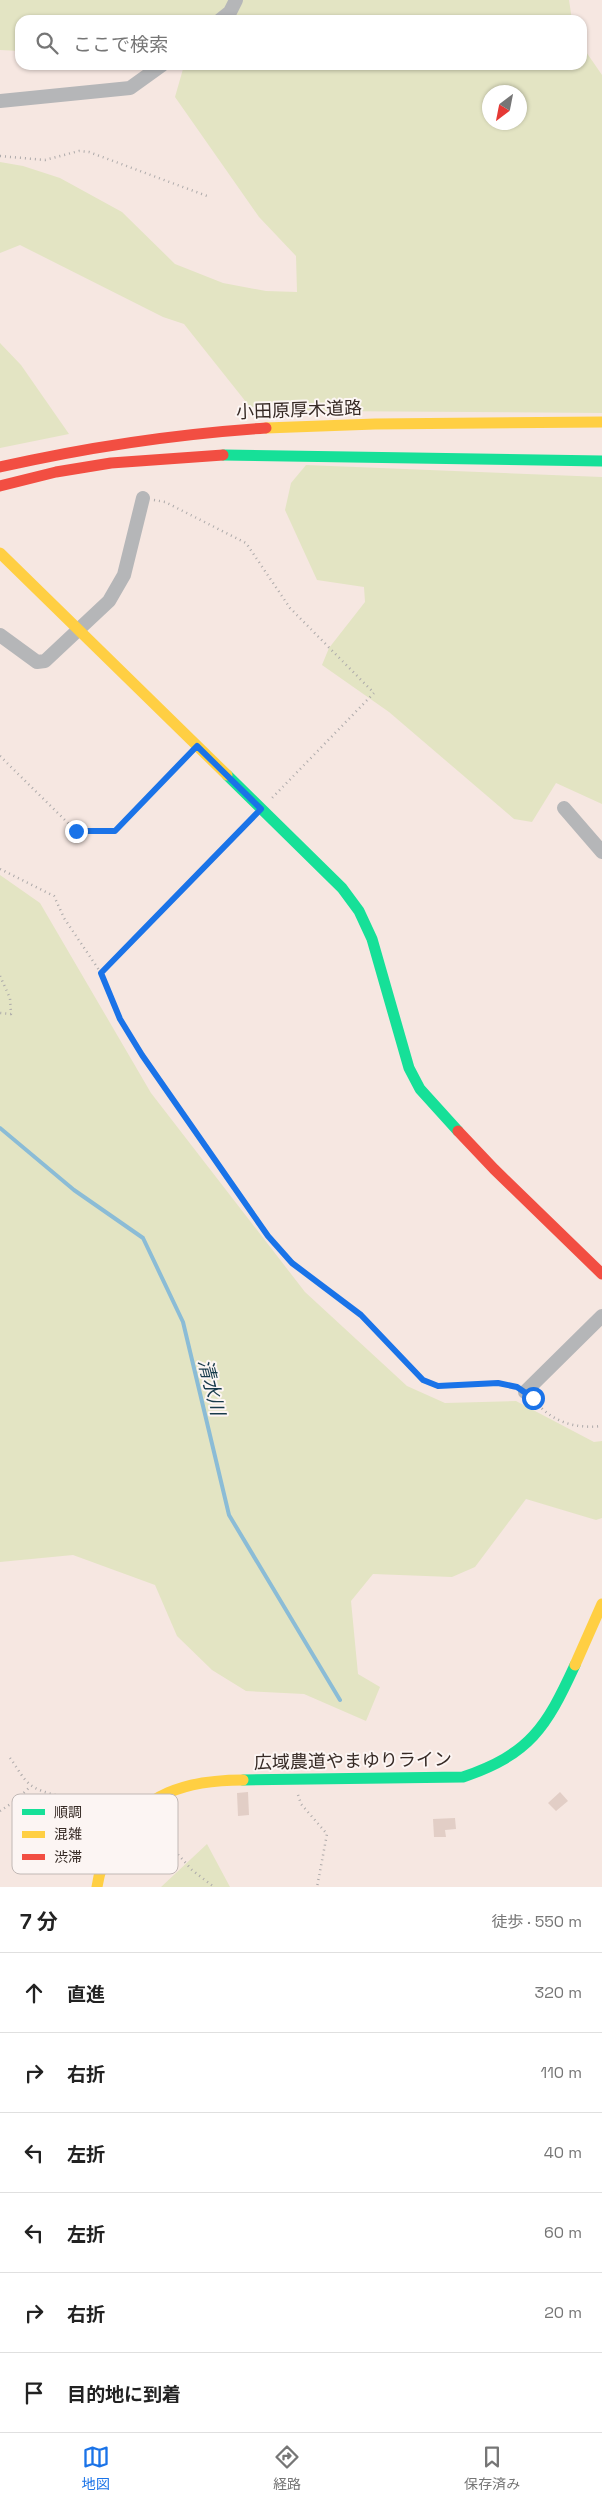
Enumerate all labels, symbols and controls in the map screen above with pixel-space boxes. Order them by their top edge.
search box [15,15,587,70]
icon: search [33,29,61,57]
text: ここで検索 [73,32,168,57]
north arrow [482,85,527,130]
street label: 小田原厚木道路 [236,396,362,423]
route end [65,820,88,843]
water label: 清水川 [192,1356,231,1420]
route start [522,1387,545,1410]
street label: 広域農道やまゆりライン [254,1747,452,1774]
legend [12,1794,178,1874]
text: 順調 [54,1803,82,1821]
text: 混雑 [54,1825,82,1843]
text: 渋滞 [54,1848,82,1866]
text: 7 分 [20,1908,58,1935]
text: 徒歩 · 550 m [491,1911,582,1932]
icon: ahead [20,1979,48,2007]
text: 直進 [67,1982,105,2007]
text: 320 m [535,1982,582,2003]
icon: right [20,2059,48,2087]
text: 右折 [67,2062,105,2087]
text: 110 m [540,2062,582,2083]
icon: left [20,2139,48,2167]
text: 左折 [67,2142,105,2167]
text: 40 m [544,2142,582,2163]
icon: left [20,2219,48,2247]
text: 左折 [67,2222,105,2247]
text: 60 m [544,2222,582,2243]
icon: right [20,2299,48,2327]
text: 右折 [67,2302,105,2327]
text: 20 m [544,2302,582,2323]
icon: arrive [20,2379,48,2407]
text: 目的地に到着 [67,2382,181,2407]
tab: 地図 [82,2443,110,2493]
tab: 経路 [273,2443,301,2493]
tab: 保存済み [464,2443,520,2493]

